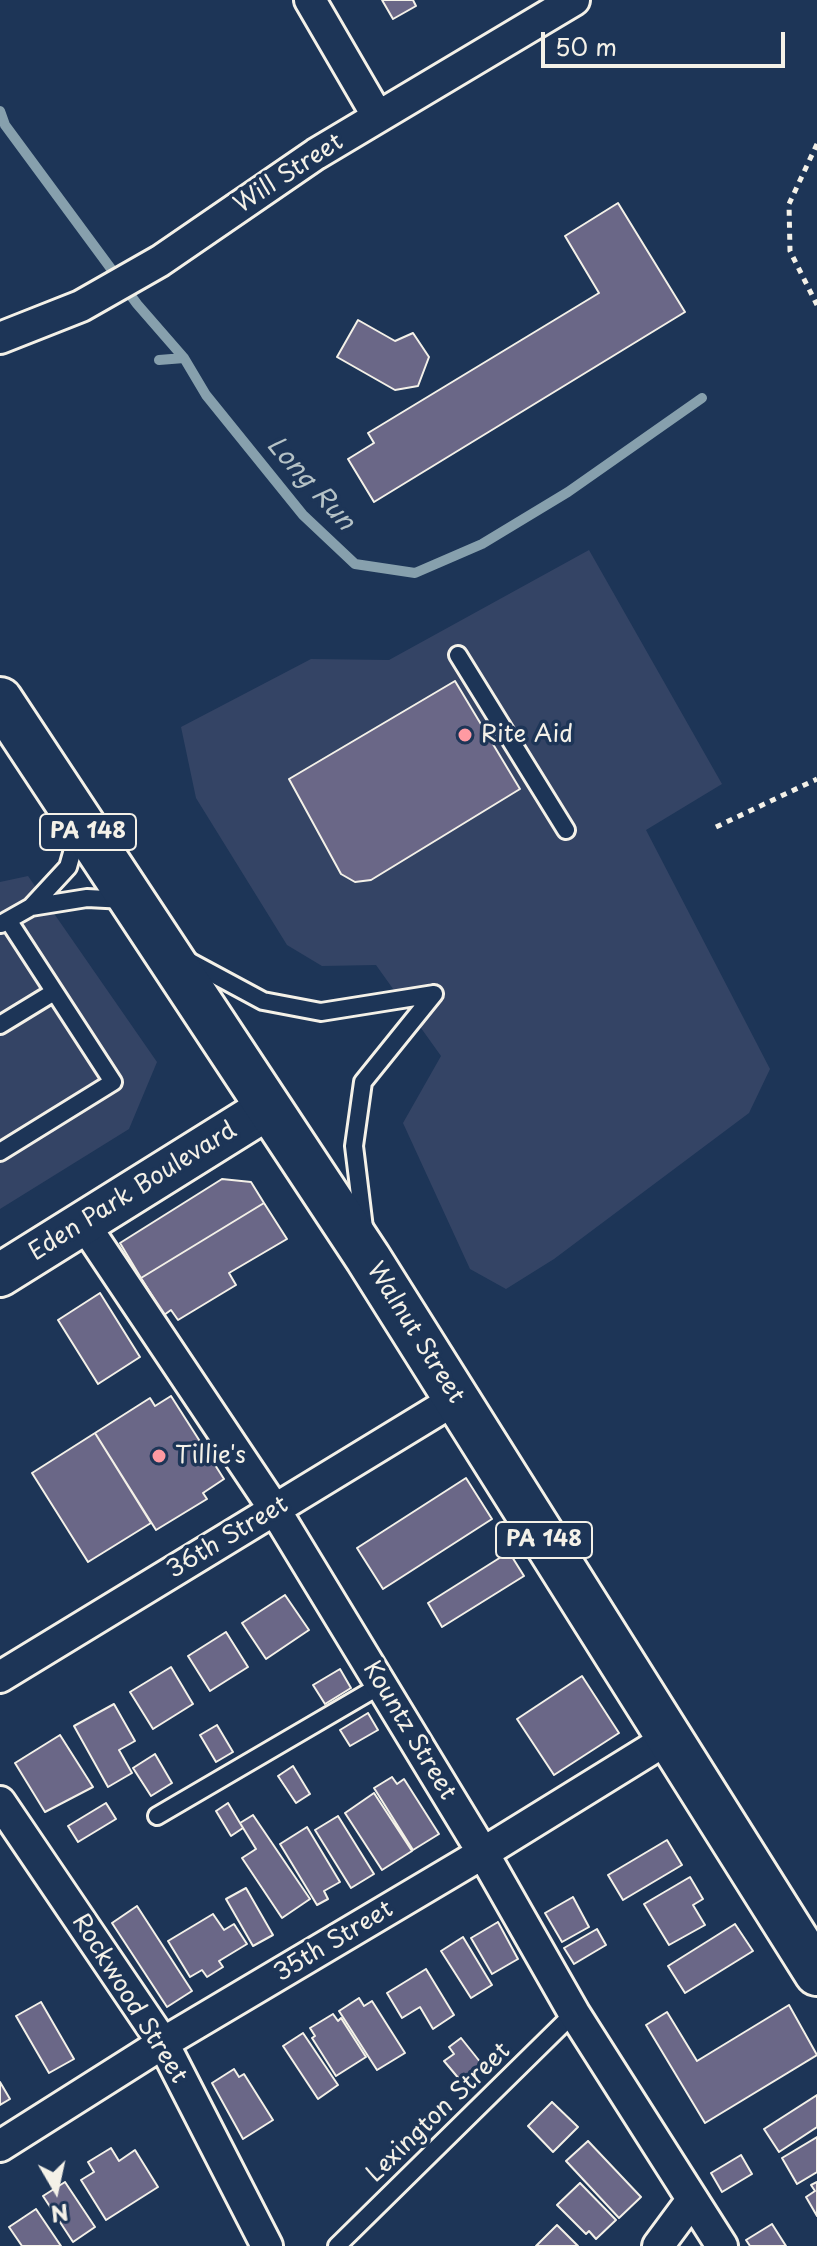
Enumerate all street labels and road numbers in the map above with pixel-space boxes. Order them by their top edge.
street label: Will Street [229,128,349,220]
road number: PA 148 [40,814,136,850]
street label: Eden Park Boulevard [24,1116,242,1268]
street label: Walnut Street [360,1257,470,1409]
street label: 36th Street [162,1491,294,1585]
road number: PA 148 [496,1522,592,1558]
street label: Kountz Street [356,1656,462,1806]
street label: 35th Street [269,1895,399,1989]
street label: Rockwood Street [65,1909,193,2089]
street label: Lexington Street [361,2037,517,2189]

